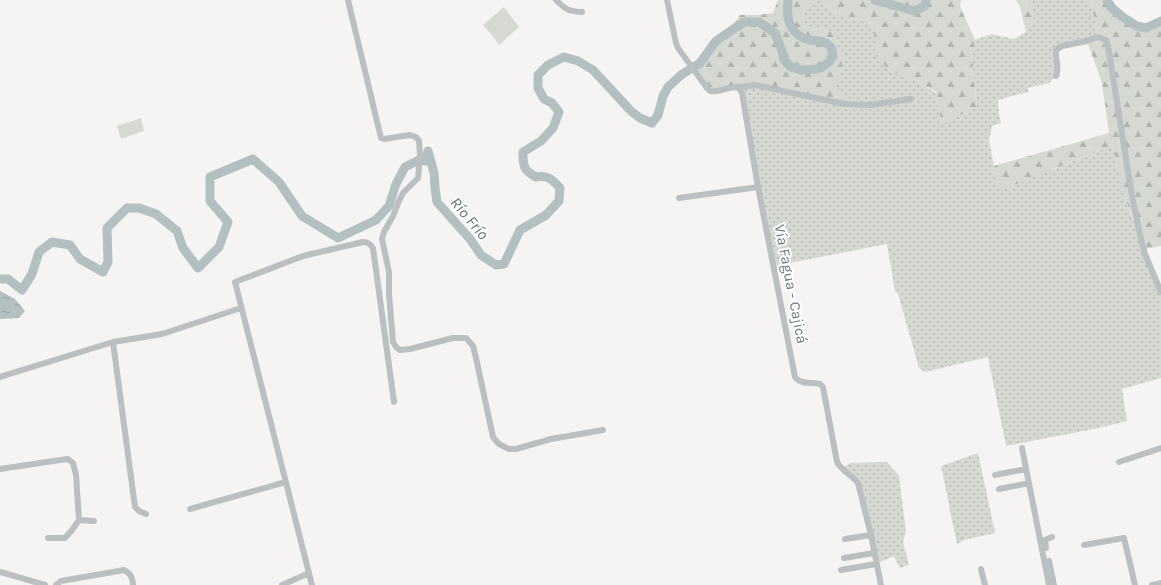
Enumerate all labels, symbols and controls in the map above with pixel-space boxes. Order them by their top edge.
water label: Río Frío [446,193,493,244]
street label: Vía Fagua - Cajicá [771,223,811,345]

